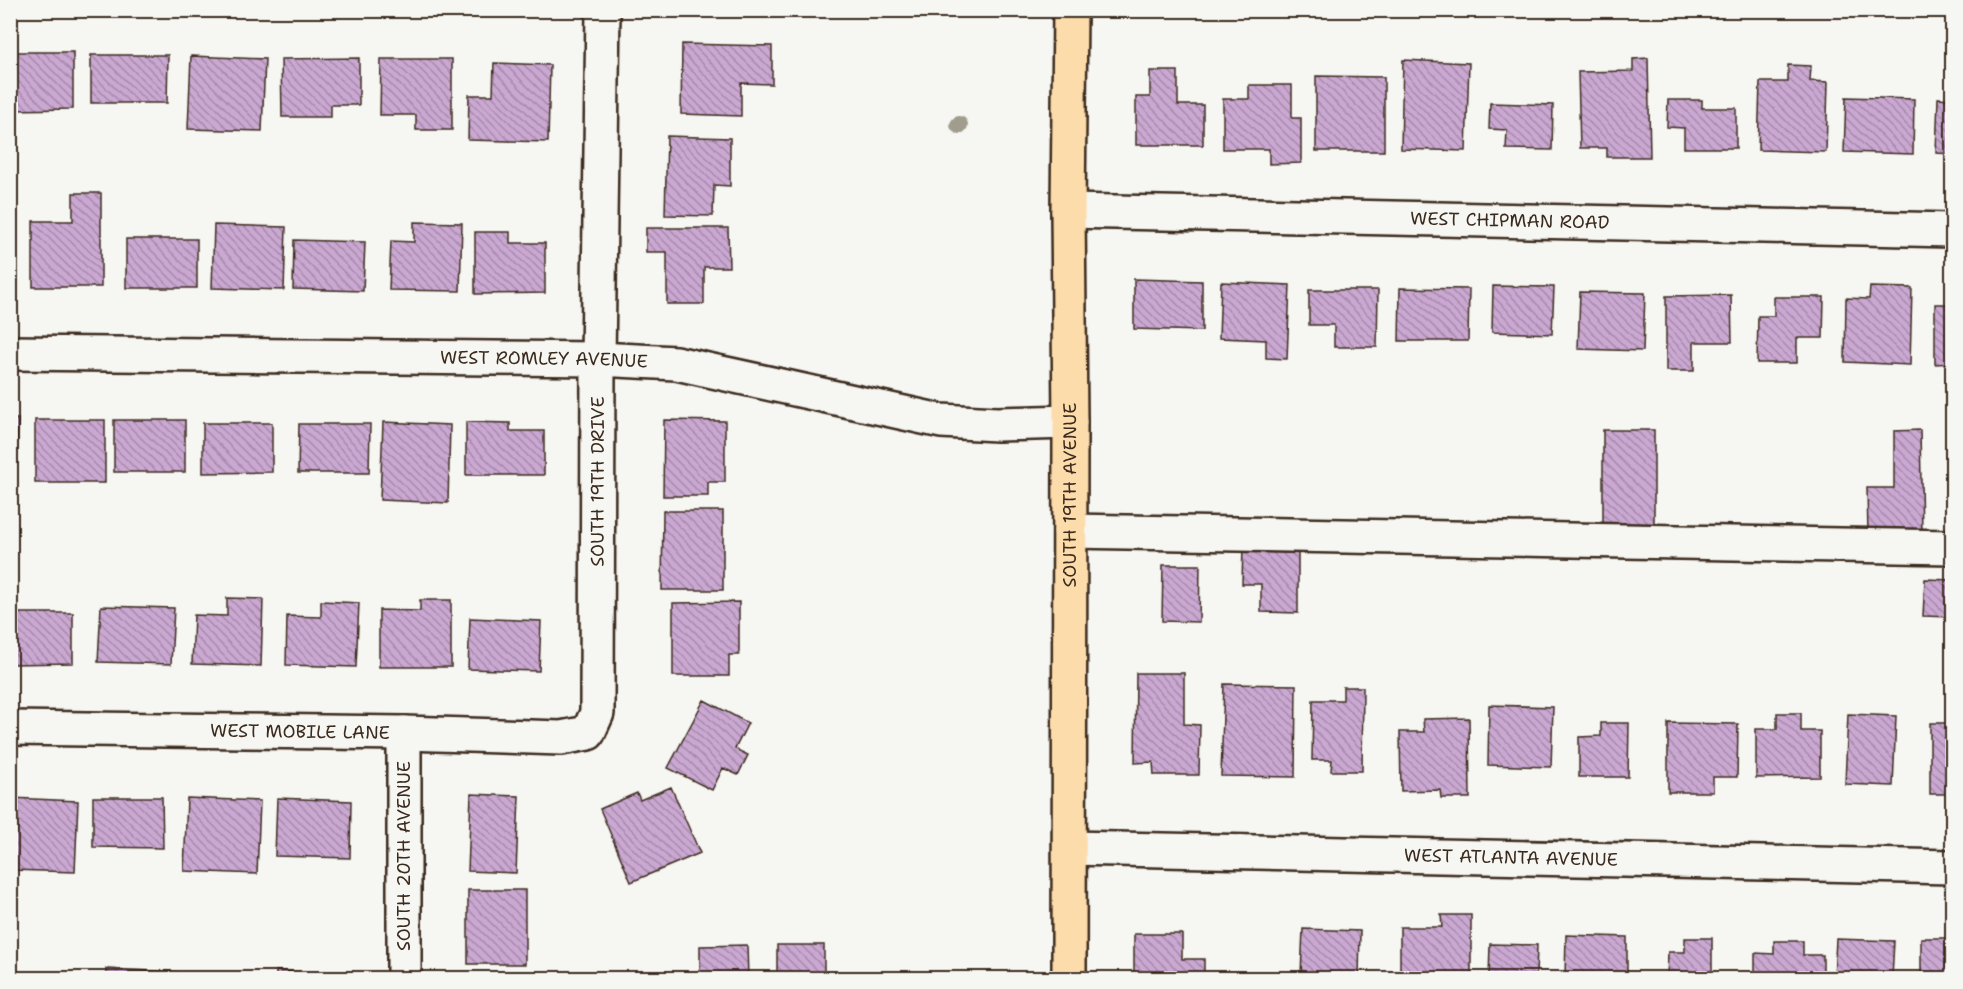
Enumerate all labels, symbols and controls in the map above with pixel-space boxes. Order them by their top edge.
street label: WEST CHIPMAN ROAD [1410,206,1610,235]
street label: WEST ROMLEY AVENUE [440,345,648,374]
street label: SOUTH 19TH DRIVE [585,396,610,567]
street label: SOUTH 19TH AVENUE [1058,402,1082,588]
street label: WEST MOBILE LANE [210,719,390,745]
street label: SOUTH 20TH AVENUE [392,761,416,951]
street label: WEST ATLANTA AVENUE [1404,843,1618,872]

